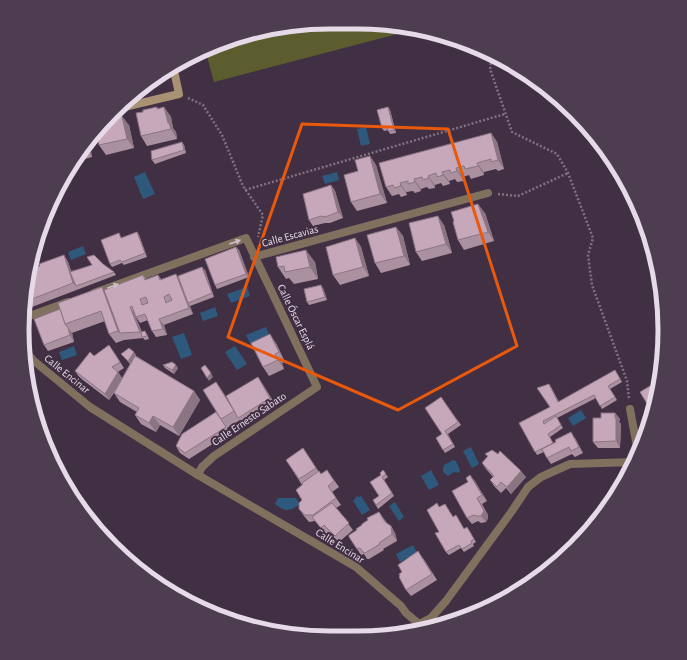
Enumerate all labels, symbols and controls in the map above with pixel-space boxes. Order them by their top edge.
street label: Calle Escavias [261,223,319,249]
one-way arrow [230,238,242,244]
street label: Calle Óscar Esplá [275,282,317,352]
one-way arrow [107,283,119,289]
street label: Calle Encinar [42,352,92,396]
street label: Calle Ernesto Sabato [210,390,288,448]
street label: Calle Encinar [314,527,367,565]

